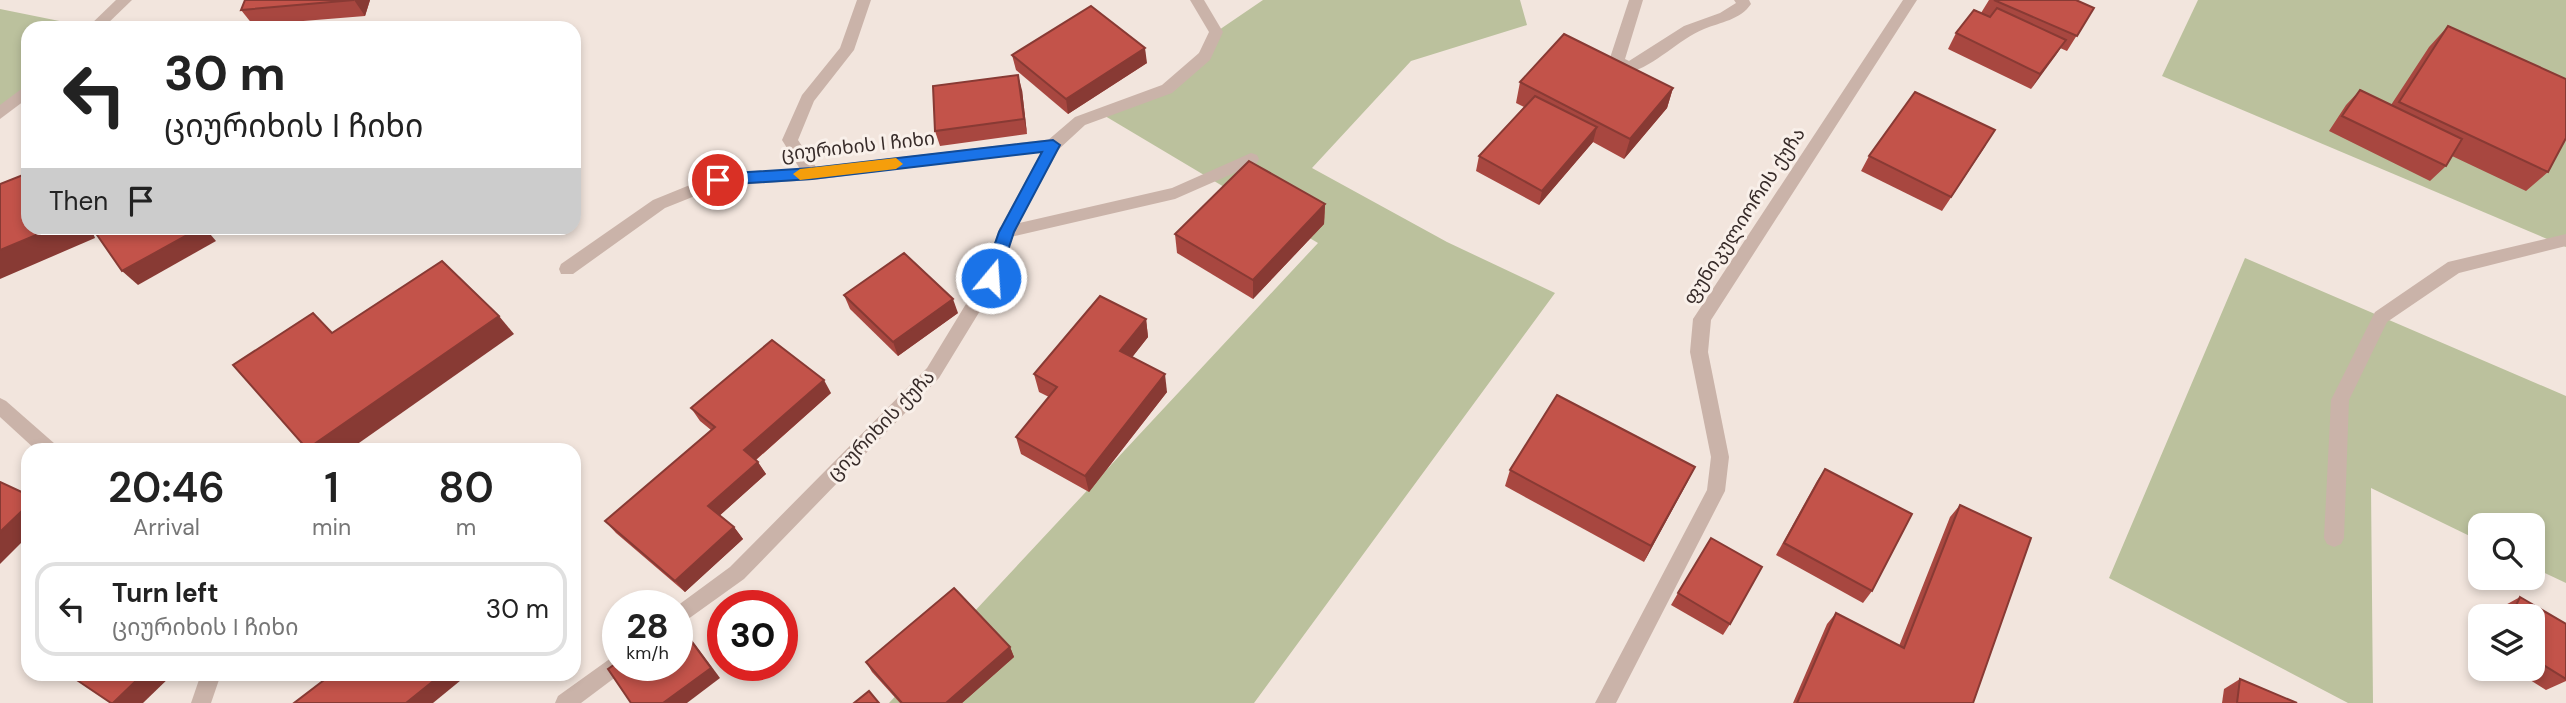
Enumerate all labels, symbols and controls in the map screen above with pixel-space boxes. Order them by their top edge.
text: 30 m [164,41,286,105]
icon: left [49,49,140,140]
text: ციურიხის I ჩიხი [164,105,423,147]
street label: ფუნიკულიორის ქუჩა [1677,123,1811,309]
street label: ციურიხის I ჩიხი [780,126,936,166]
pin [688,150,748,210]
icon: arrive [699,161,737,199]
icon: arrive [122,182,160,220]
text: Then [49,184,108,218]
position arrow [954,241,1028,315]
street label: ციურიხის ქუჩა [822,364,940,486]
text: 20:46 [108,460,225,515]
text: 1 [324,460,339,515]
text: 80 [438,460,494,515]
text: Arrival [133,512,200,542]
text: min [312,512,351,542]
text: m [456,512,476,542]
map controls [2468,513,2545,681]
button: search [2468,513,2545,590]
text: Turn left [112,576,219,610]
icon: left [53,590,91,628]
speed limit sign: 30 [707,590,798,681]
text: 30 m [486,592,549,626]
text: 28 [626,603,669,649]
button: layers [2468,604,2545,681]
text: ციურიხის I ჩიხი [112,612,298,642]
text: km/h [626,641,669,665]

